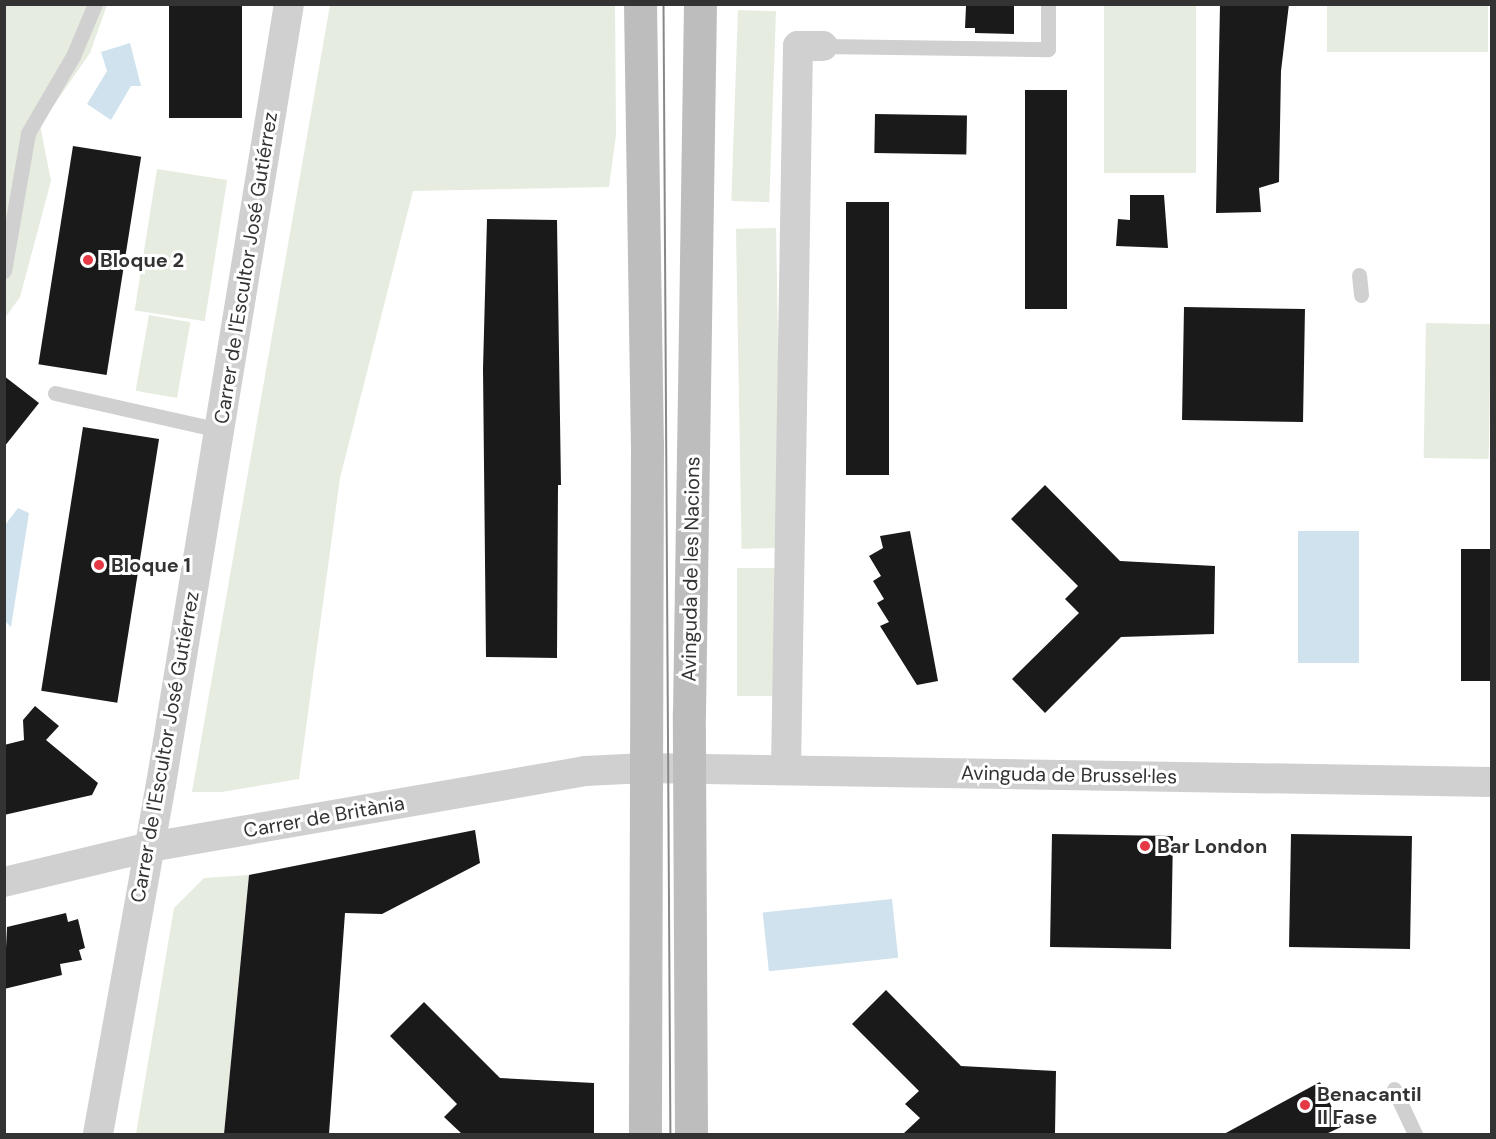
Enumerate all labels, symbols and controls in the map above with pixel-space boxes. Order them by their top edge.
street label: Carrer de l'Escultor José Gutiérrez [209,110,283,426]
place label: Bloque 2 [100,248,184,272]
marker: Bloque 2 [81,253,95,267]
street label: Avinguda de les Nacions [677,456,705,682]
place label: Bloque 1 [111,553,191,577]
marker: Bloque 1 [92,558,106,572]
street label: Carrer de l'Escultor José Gutiérrez [126,590,204,904]
street label: Avinguda de Brussel·les [961,761,1177,789]
street label: Carrer de Britània [242,791,406,843]
place label: Bar London [1157,834,1267,858]
marker: Bar London [1138,839,1152,853]
place label: Benacantil II Fase [1317,1082,1422,1129]
marker: Benacantil II Fase [1298,1098,1312,1112]

